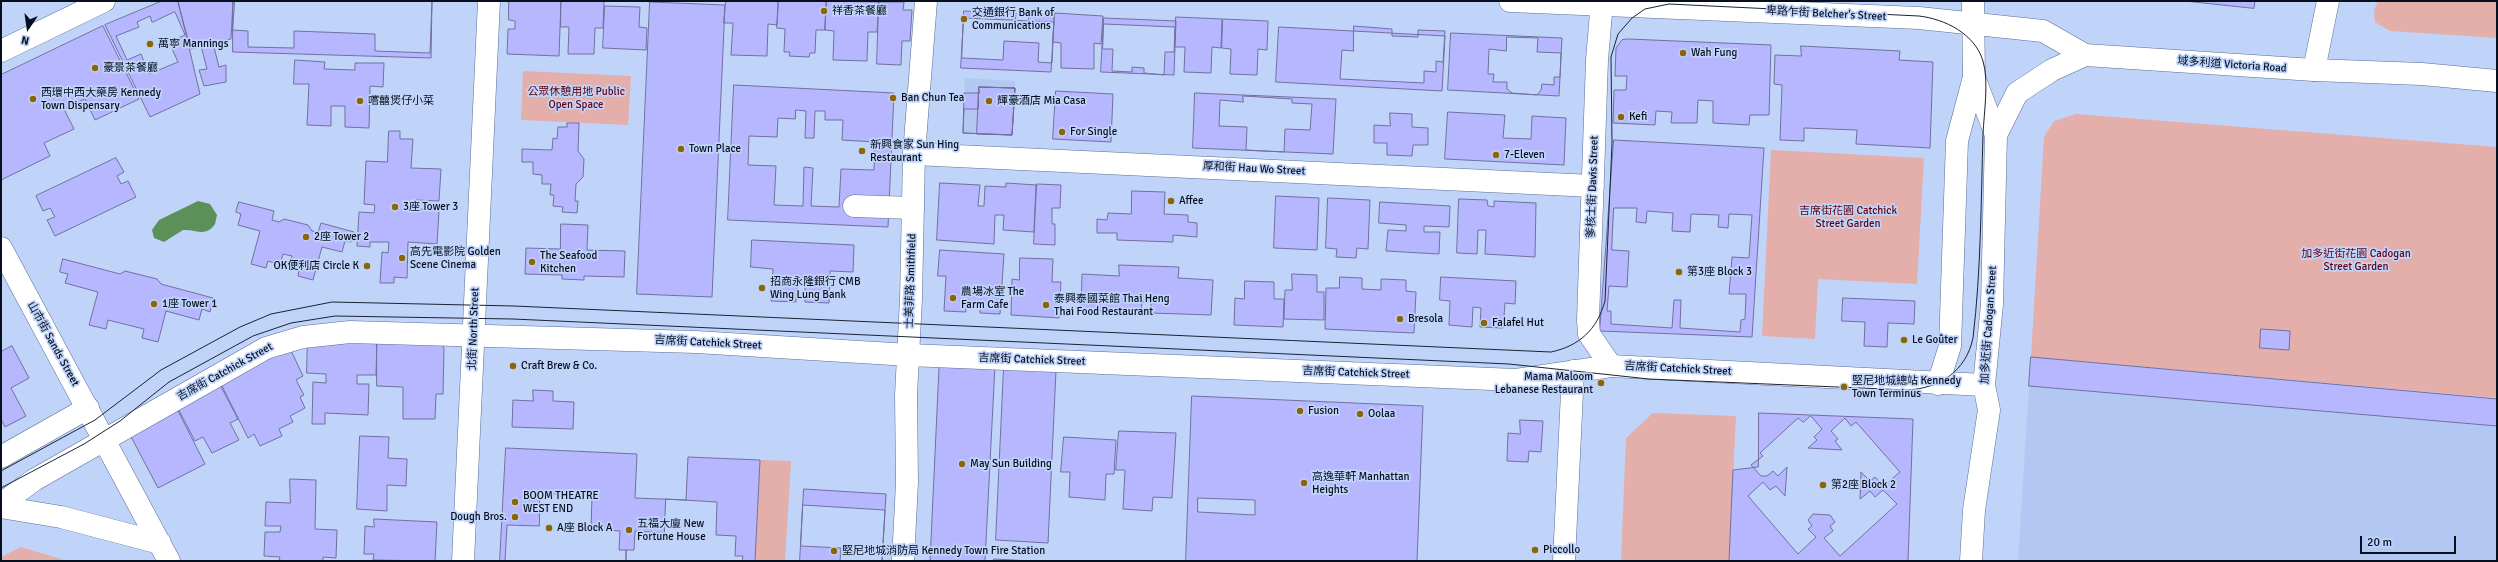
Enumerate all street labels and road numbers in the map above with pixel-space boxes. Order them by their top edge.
street label: 卑路乍街 Belcher's Street [1765,4,1887,24]
street label: 域多利道 Victoria Road [2177,55,2287,75]
street label: 爹核士街 Davis Street [1585,136,1601,238]
street label: 厚和街 Hau Wo Street [1202,160,1306,178]
street label: 士美菲路 Smithfield [903,233,919,329]
street label: 加多近街 Cadogan Street [1978,265,2000,385]
street label: 北街 North Street [466,287,482,371]
street label: 山市街 Sands Street [24,299,82,389]
street label: 吉席街 Catchick Street [654,334,762,352]
street label: 吉席街 Catchick Street [175,340,275,404]
street label: 吉席街 Catchick Street [978,352,1086,368]
street label: 吉席街 Catchick Street [1624,360,1732,378]
street label: 吉席街 Catchick Street [1302,365,1410,381]

